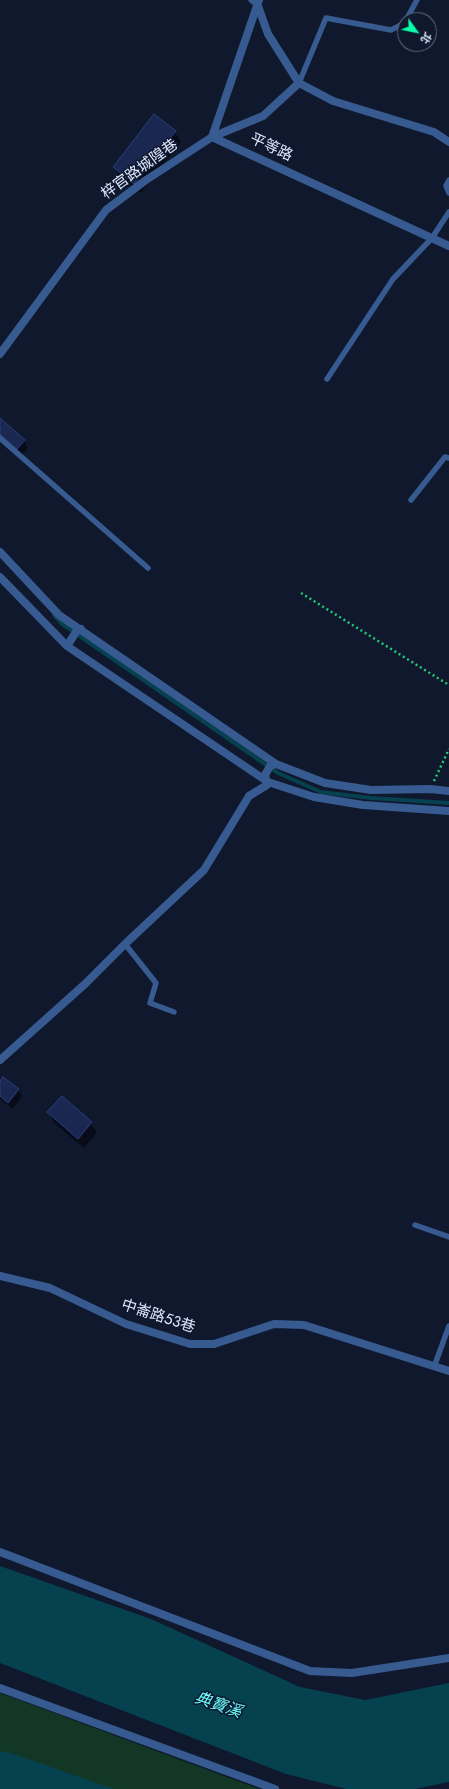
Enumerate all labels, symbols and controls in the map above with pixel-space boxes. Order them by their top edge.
north arrow [397,12,437,52]
text: 北 [417,29,436,47]
street label: 平等路 [247,130,295,166]
street label: 梓官路城隍巷 [98,136,182,204]
street label: 中崙路53巷 [119,1297,197,1337]
water label: 典寶溪 [192,1689,244,1723]

